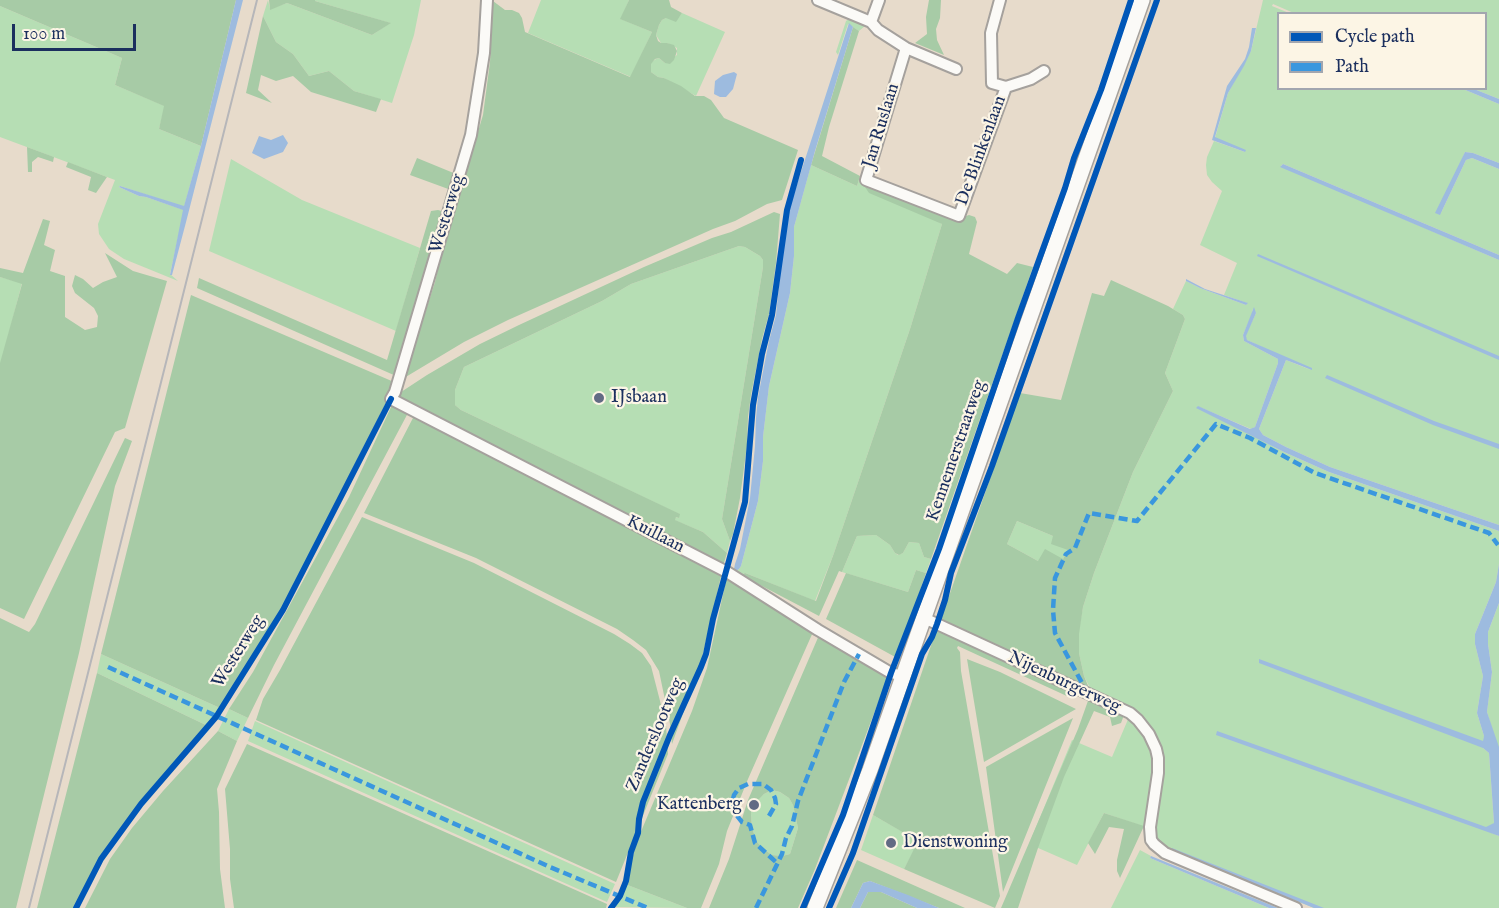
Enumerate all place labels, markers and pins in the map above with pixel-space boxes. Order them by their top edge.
place label: IJsbaan [611,387,667,409]
marker: IJsbaan [592,391,606,405]
place label: Kattenberg [657,794,742,816]
marker: Kattenberg [747,798,761,812]
place label: Dienstwoning [903,832,1008,854]
marker: Dienstwoning [884,836,898,850]

